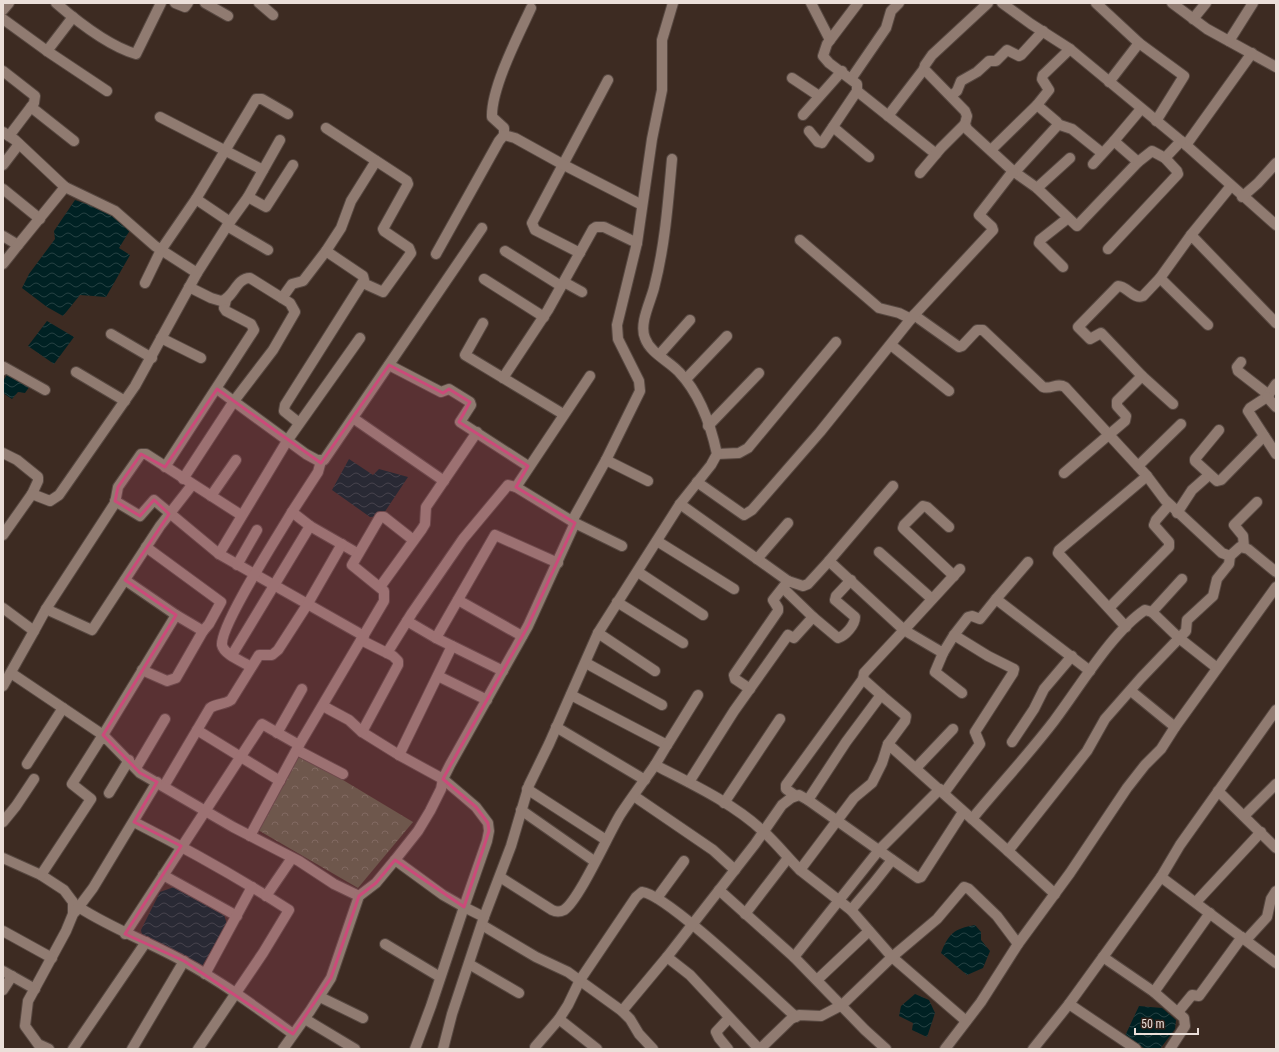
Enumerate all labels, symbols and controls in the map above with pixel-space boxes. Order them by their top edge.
scale bar [1135,1010,1198,1036]
text: 50 m [1141,1017,1165,1031]

